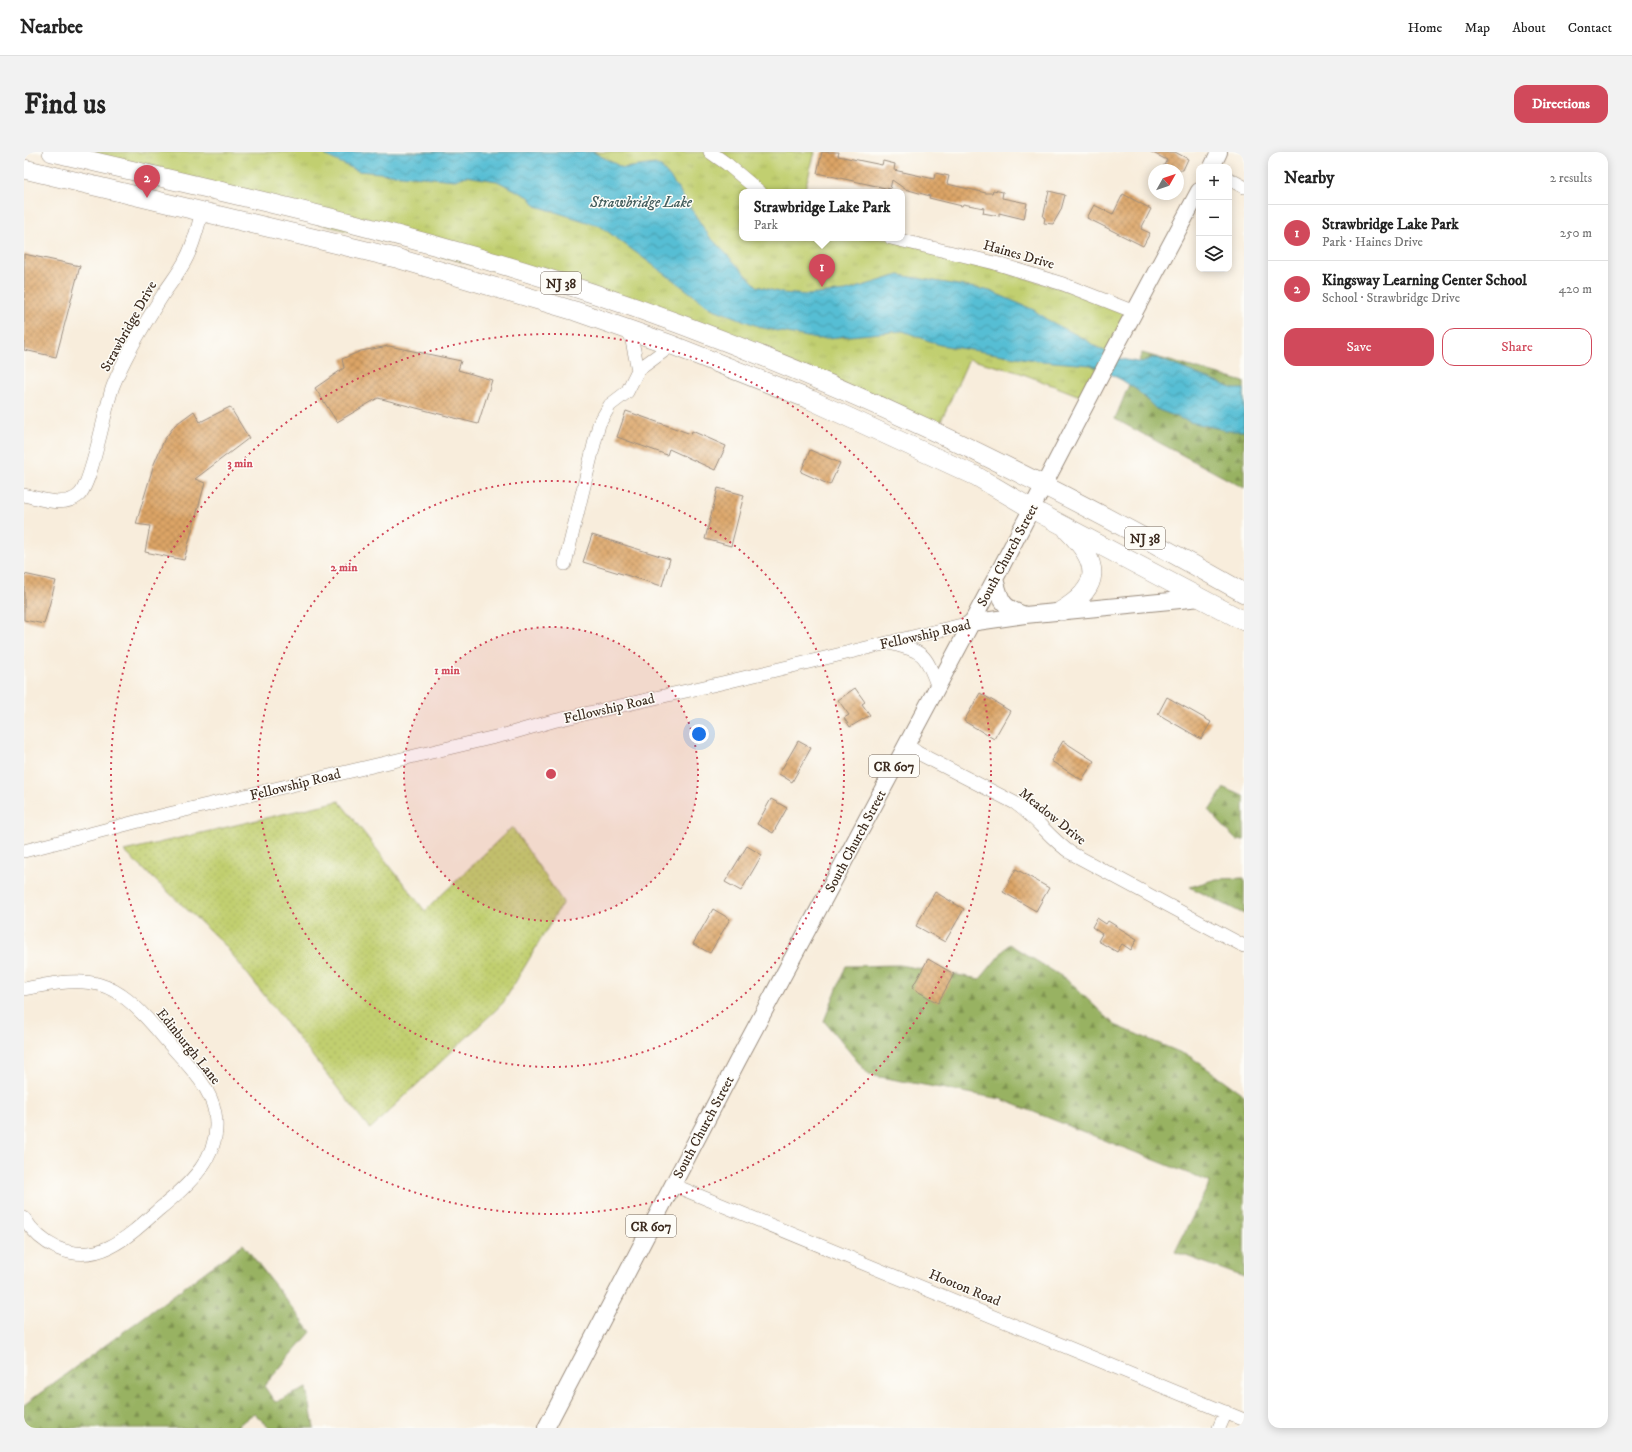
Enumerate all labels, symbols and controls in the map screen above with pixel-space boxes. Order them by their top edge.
text: Nearbee [20,16,83,39]
text: Home [1408,19,1442,37]
text: Map [1464,19,1490,37]
text: About [1512,19,1546,37]
text: Contact [1568,19,1612,37]
button: Directions [1514,85,1608,123]
text: Find us [24,87,106,122]
north arrow [1148,164,1184,200]
map controls [1196,164,1232,272]
button: + [1196,164,1232,200]
pin: 2 [134,165,160,198]
text: Nearby [1284,167,1334,189]
text: 2 results [1550,170,1592,186]
popup [739,189,905,241]
water label: Strawbridge Lake [589,193,693,212]
text: Strawbridge Lake Park [754,198,890,217]
button: − [1196,200,1232,236]
text: Strawbridge Lake Park [1322,215,1459,234]
text: Park [754,217,778,233]
text: 1 [1295,225,1299,241]
text: 250 m [1560,225,1592,241]
text: Park · Haines Drive [1322,234,1423,250]
street label: Haines Drive [981,236,1057,274]
button: layers [1196,236,1232,272]
pin: 1 [809,254,835,287]
text: Kingsway Learning Center School [1322,271,1527,290]
road number: NJ 38 [541,272,581,294]
street label: Strawbridge Drive [97,278,161,375]
text: 2 [1294,281,1300,297]
text: 420 m [1559,281,1592,297]
text: School · Strawbridge Drive [1322,290,1460,306]
button: Save [1284,328,1434,366]
button: Share [1442,328,1592,366]
text: 3 min [227,456,253,471]
street label: South Church Street [973,501,1043,610]
road number: NJ 38 [1125,527,1165,549]
text: 2 min [331,560,358,575]
street label: Fellowship Road [878,616,972,654]
text: 1 min [434,663,460,678]
street label: Fellowship Road [562,690,656,728]
your location [689,724,709,744]
road number: CR 607 [869,755,919,777]
street label: Fellowship Road [248,765,342,805]
centre of rings [544,767,558,781]
street label: Meadow Drive [1015,784,1090,849]
street label: South Church Street [821,787,891,896]
street label: Edinburgh Lane [152,1005,224,1088]
street label: South Church Street [669,1073,739,1182]
road number: CR 607 [626,1215,676,1237]
street label: Hooton Road [926,1265,1003,1310]

